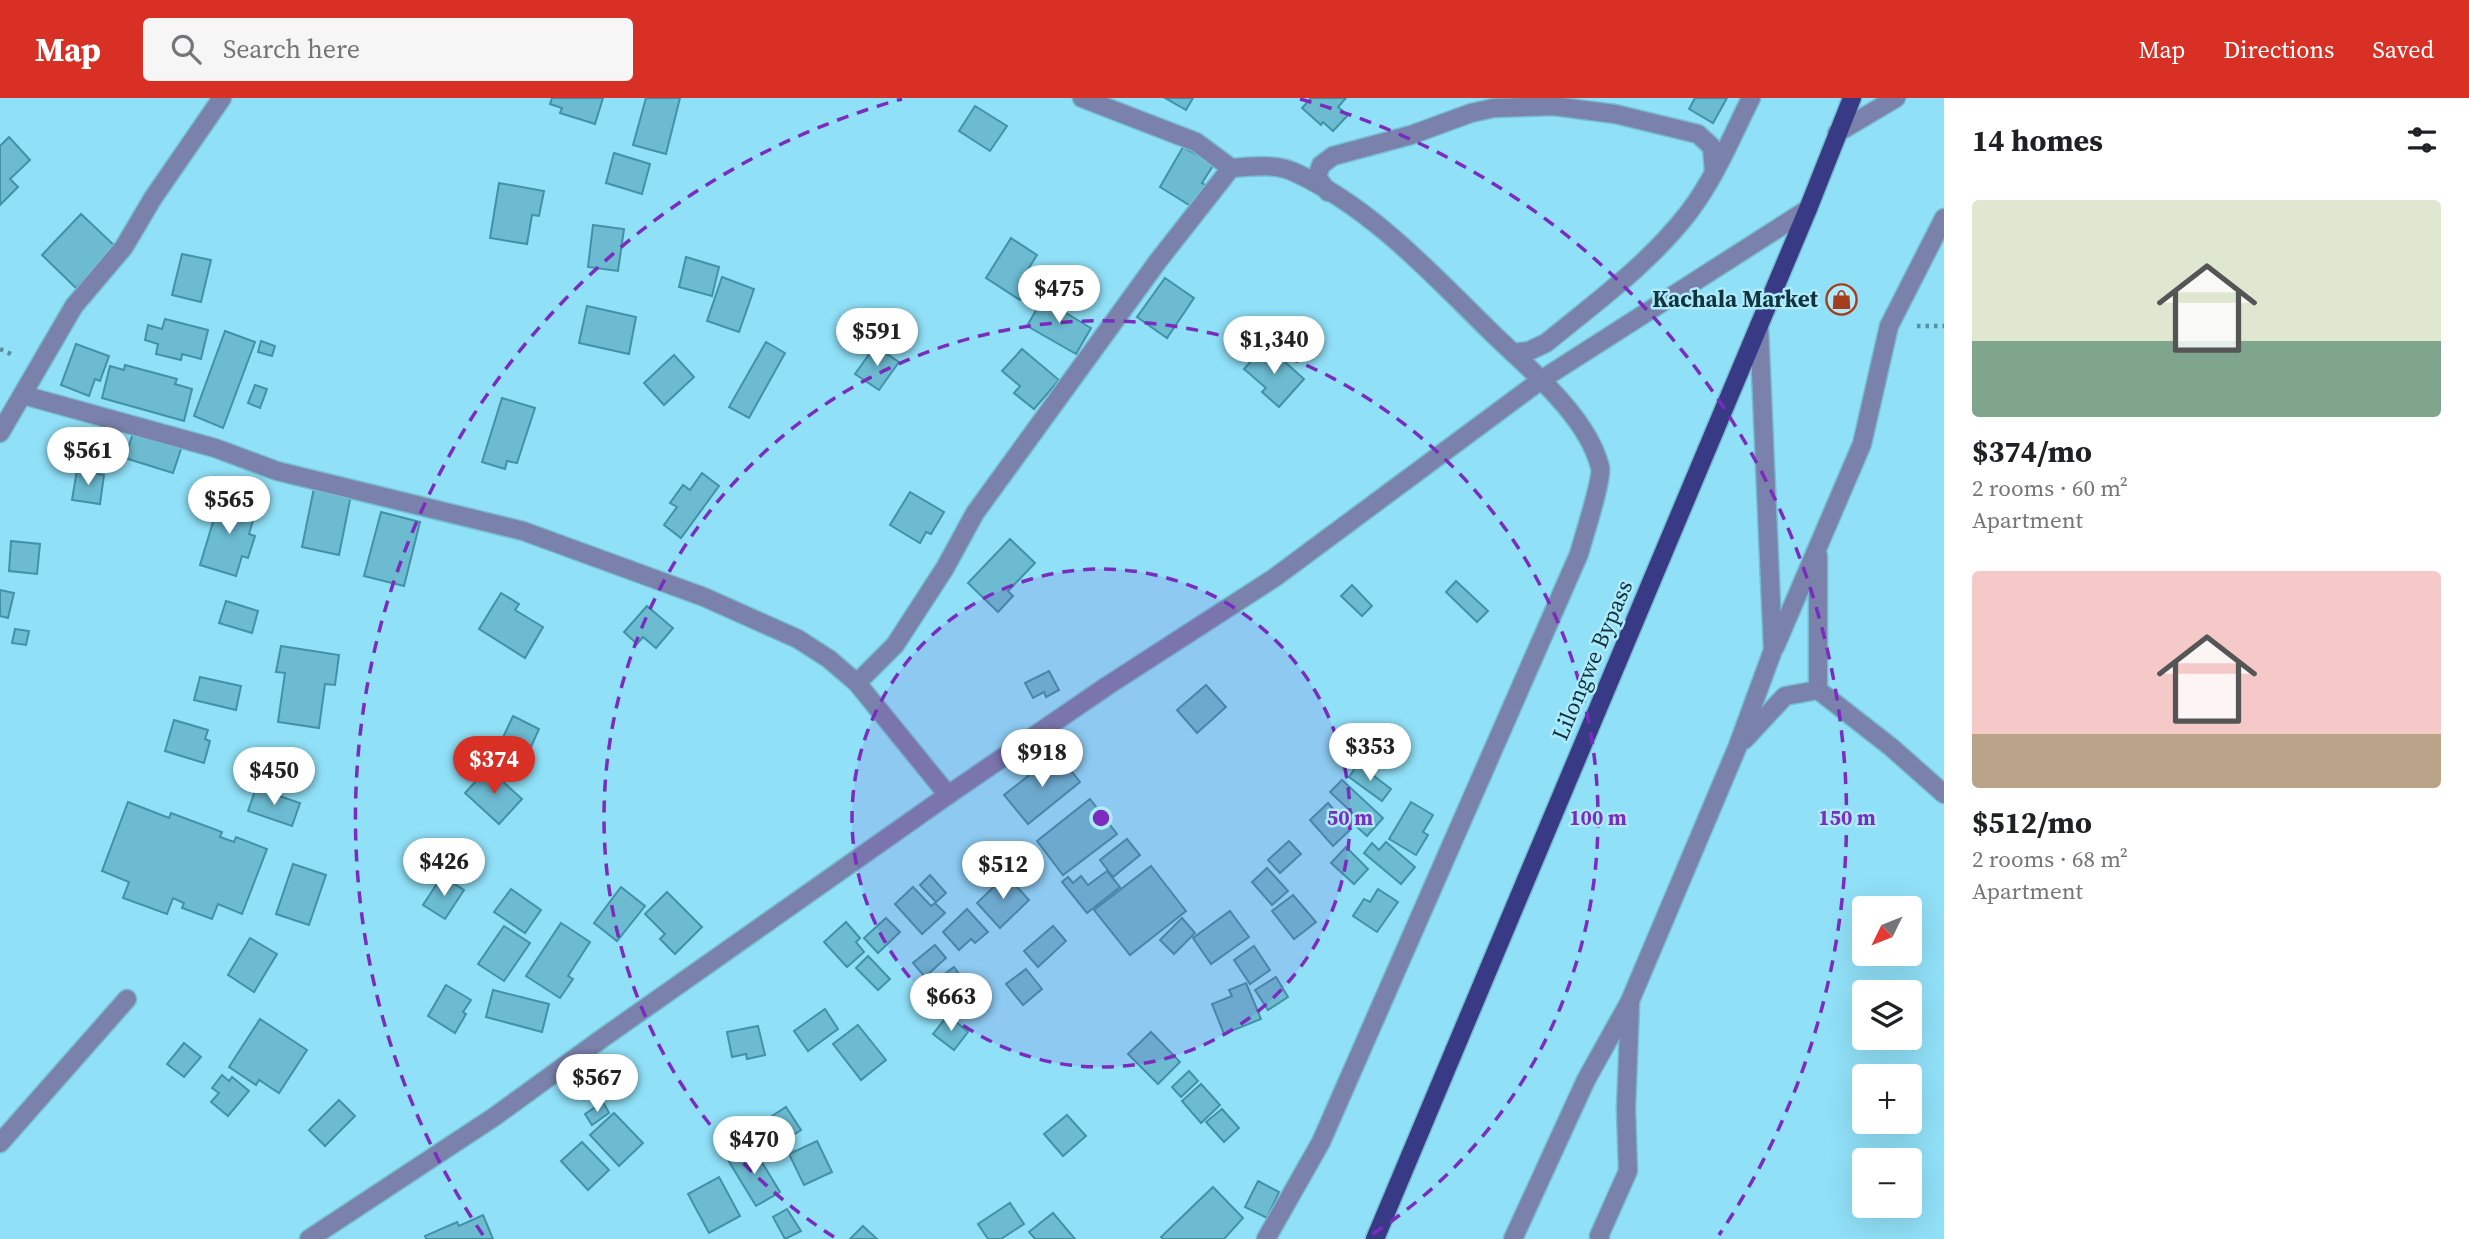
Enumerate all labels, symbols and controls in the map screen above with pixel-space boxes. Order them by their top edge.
search box [143,18,633,81]
text: Map [35,27,101,72]
icon: search [167,30,205,68]
text: Search here [223,31,360,67]
text: Map [2138,33,2185,66]
text: Directions [2223,33,2334,66]
text: Saved [2372,33,2434,66]
text: 14 homes [1972,120,2103,161]
icon: filters [2403,121,2441,159]
icon: home [2144,245,2270,371]
pin: $475 [1018,266,1100,325]
text: $475 [1034,272,1084,304]
shop icon: Kachala Market [1824,282,1858,316]
place label: Kachala Market [1652,283,1819,315]
pin: $591 [836,308,918,368]
text: $591 [852,315,902,347]
pin: $1,340 [1217,316,1331,376]
text: $1,340 [1239,323,1309,355]
pin: $561 [47,428,129,487]
text: $374/mo [1972,431,2092,472]
text: $561 [63,434,113,466]
text: 2 rooms · 60 m² [1972,472,2128,504]
pin: $565 [188,476,270,536]
text: $565 [204,483,254,515]
text: Apartment [1972,504,2083,536]
street label: Lilongwe Bypass [1544,575,1640,745]
icon: home [2144,616,2270,742]
pin: $353 [1329,724,1411,783]
pin: $918 [1001,730,1083,789]
text: $353 [1345,730,1395,762]
pin: $374 [453,736,535,796]
text: $918 [1017,736,1067,768]
text: $374 [469,743,519,775]
pin: $450 [233,748,315,807]
text: $450 [249,754,299,786]
text: $512/mo [1972,802,2092,843]
text: 50 m [1327,803,1373,832]
text: 100 m [1569,803,1627,832]
text: 150 m [1818,803,1876,832]
centre of rings [1089,806,1113,830]
pin: $426 [403,838,485,898]
pin: $512 [962,842,1044,901]
text: 2 rooms · 68 m² [1972,843,2128,875]
text: $426 [419,845,469,877]
text: $512 [978,848,1028,880]
text: Apartment [1972,875,2083,907]
north arrow [1852,896,1922,966]
map controls [1852,896,1922,1218]
pin: $663 [910,974,992,1033]
text: $663 [926,980,976,1012]
button: layers [1852,980,1922,1050]
pin: $567 [556,1054,638,1114]
text: $567 [572,1061,622,1093]
button: + [1852,1064,1922,1134]
pin: $470 [713,1116,795,1176]
text: $470 [729,1123,779,1155]
button: − [1852,1148,1922,1218]

